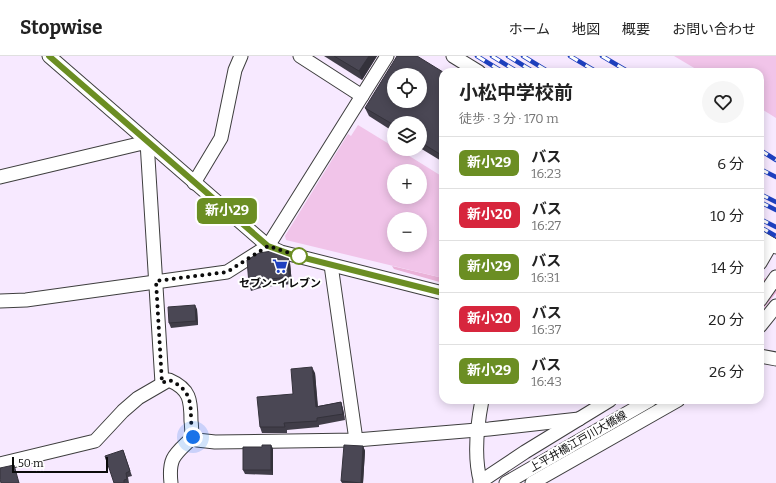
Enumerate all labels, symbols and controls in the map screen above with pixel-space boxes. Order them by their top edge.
text: Stopwise [20,16,102,39]
text: ホーム [508,21,550,38]
text: 地図 [572,21,600,38]
text: 概要 [622,21,650,38]
text: お問い合わせ [672,21,756,38]
map controls [387,68,427,252]
button: locate [387,68,427,108]
text: 小松中学校前 [459,81,573,104]
button: heart [702,81,744,123]
text: 徒歩 · 3 分 · 170 m [459,111,559,126]
button: layers [387,116,427,156]
text: バス [531,148,561,166]
text: 新小29 [467,154,511,171]
text: 6 分 [717,155,744,173]
button: + [387,164,427,204]
text: 16:23 [531,166,561,181]
line badge: 新小29 [199,198,255,224]
text: バス [532,200,562,218]
text: 新小29 [205,202,249,219]
text: 新小20 [467,206,512,223]
text: 10 分 [710,207,744,225]
button: − [387,212,427,252]
text: 16:27 [532,218,561,233]
unlabelled marker [290,247,308,265]
text: バス [531,252,561,270]
supermarket icon: セブン-イレブン [271,257,289,275]
text: 新小29 [467,258,511,275]
text: 14 分 [711,259,744,277]
text: 16:31 [531,270,560,285]
place label: セブン-イレブン [239,277,321,290]
text: バス [532,304,562,322]
text: 新小20 [467,310,512,327]
text: 20 分 [708,311,744,329]
text: 16:37 [532,322,561,337]
text: バス [531,356,561,374]
text: 新小29 [467,362,511,379]
text: 26 分 [709,363,744,381]
text: 16:43 [531,374,562,389]
street label: 上平井橋江戸川大橋線 [527,408,629,475]
your location [183,427,203,447]
scale bar [12,455,108,474]
text: 50 m [18,457,44,470]

